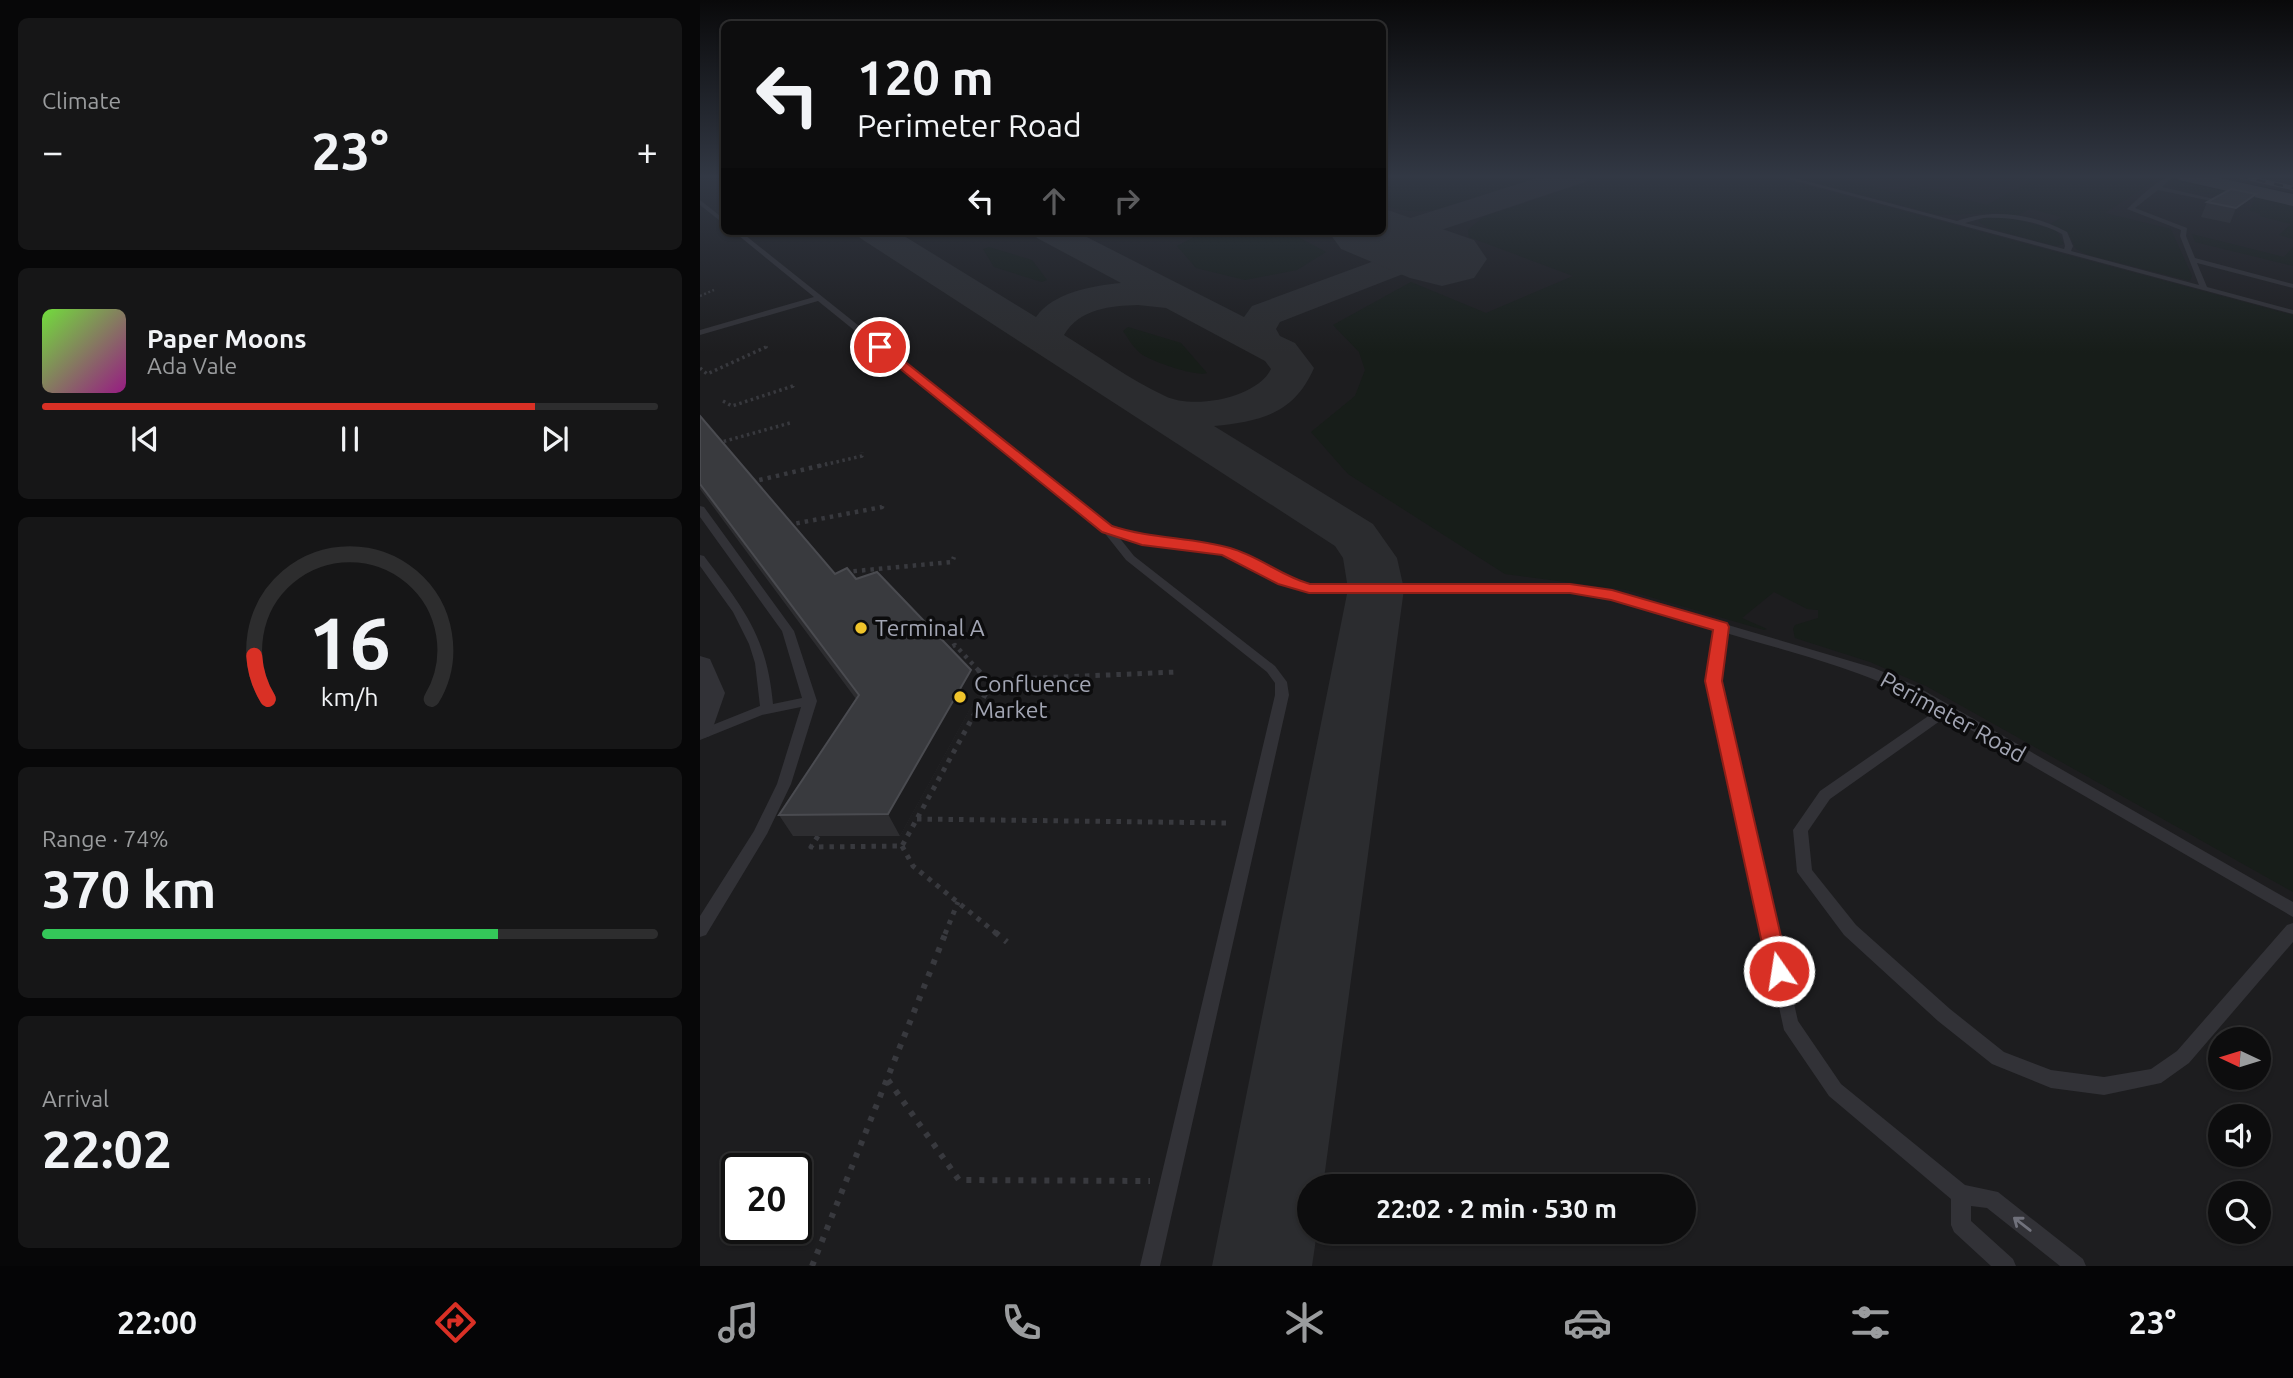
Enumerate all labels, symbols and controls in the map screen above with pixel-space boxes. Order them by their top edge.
icon: left [742,49,833,140]
text: 120 m [857,49,994,104]
text: Climate [42,88,121,113]
text: Perimeter Road [857,107,1082,143]
text: 23° [311,122,389,180]
text: − [42,130,63,172]
text: + [637,130,658,172]
icon: left [962,182,1000,220]
icon: ahead [1035,182,1073,220]
icon: right [1108,182,1146,220]
pin [850,317,910,377]
text: Paper Moons [147,324,306,353]
icon: arrive [861,328,899,366]
text: Ada Vale [147,353,237,378]
icon: previous [126,420,164,458]
icon: pause [331,420,369,458]
icon: next [536,420,574,458]
text: 16 [309,601,391,683]
place label: Terminal A [875,615,985,640]
marker: Terminal A [853,620,869,636]
street label: Perimeter Road [1877,666,2030,767]
place label: Confluence Market [974,671,1092,722]
text: km/h [321,683,379,711]
marker: Confluence Market [952,689,968,705]
text: Range · 74% [42,826,169,851]
text: 370 km [42,860,216,918]
position arrow [1742,934,1816,1008]
north arrow [2208,1027,2272,1090]
map controls [2208,1027,2271,1244]
text: Arrival [42,1086,109,1111]
button: sound [2208,1104,2271,1167]
text: 22:02 [42,1120,172,1178]
speed limit sign: 20 [721,1153,812,1244]
button: search [2208,1181,2271,1244]
text: 22:02 · 2 min · 530 m [1376,1194,1617,1223]
one-way arrow [2014,1216,2032,1232]
icon: directions [431,1298,480,1347]
icon: music [714,1298,763,1347]
icon: phone [997,1298,1046,1347]
icon: climate [1280,1298,1329,1347]
icon: car [1563,1298,1612,1347]
icon: filters [1846,1298,1895,1347]
text: 22:00 [117,1304,197,1340]
text: 23° [2129,1304,2176,1340]

